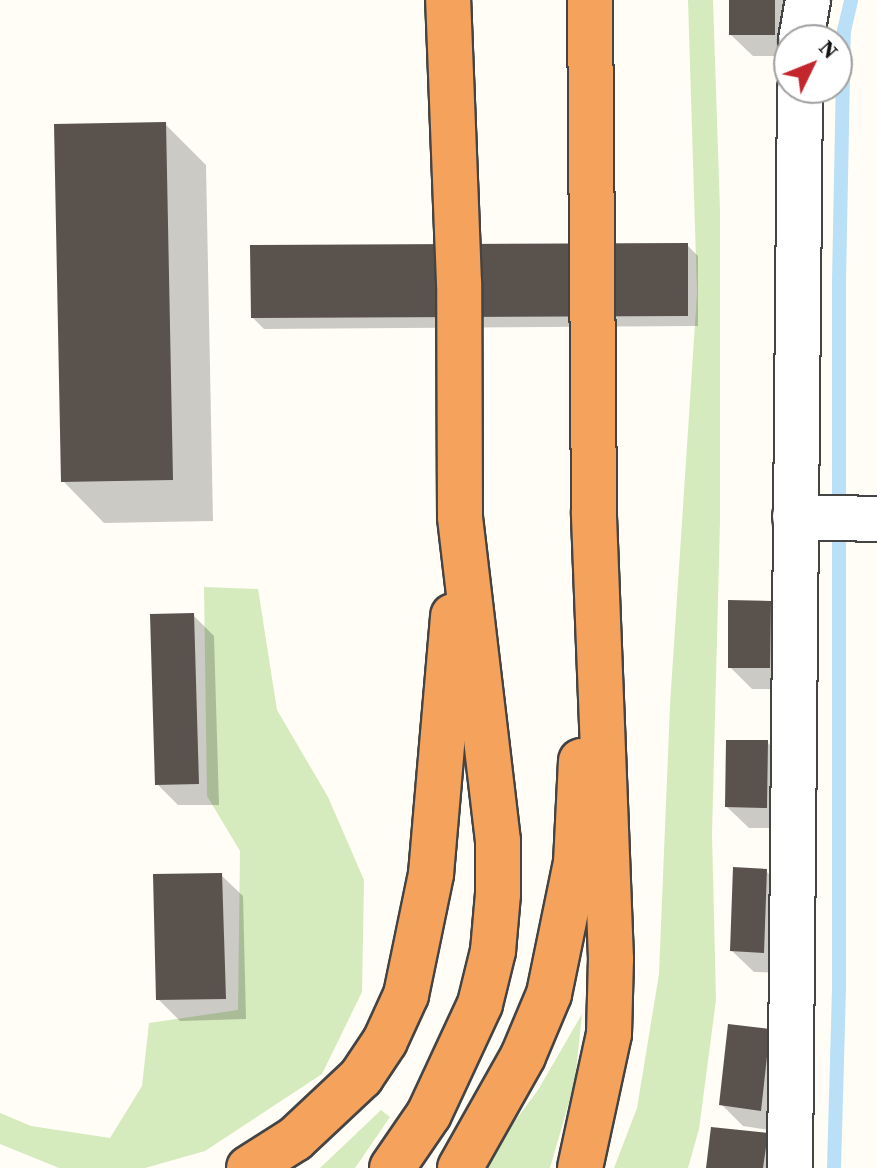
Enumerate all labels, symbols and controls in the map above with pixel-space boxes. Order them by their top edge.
north arrow [773,24,853,104]
text: N [813,33,846,65]

